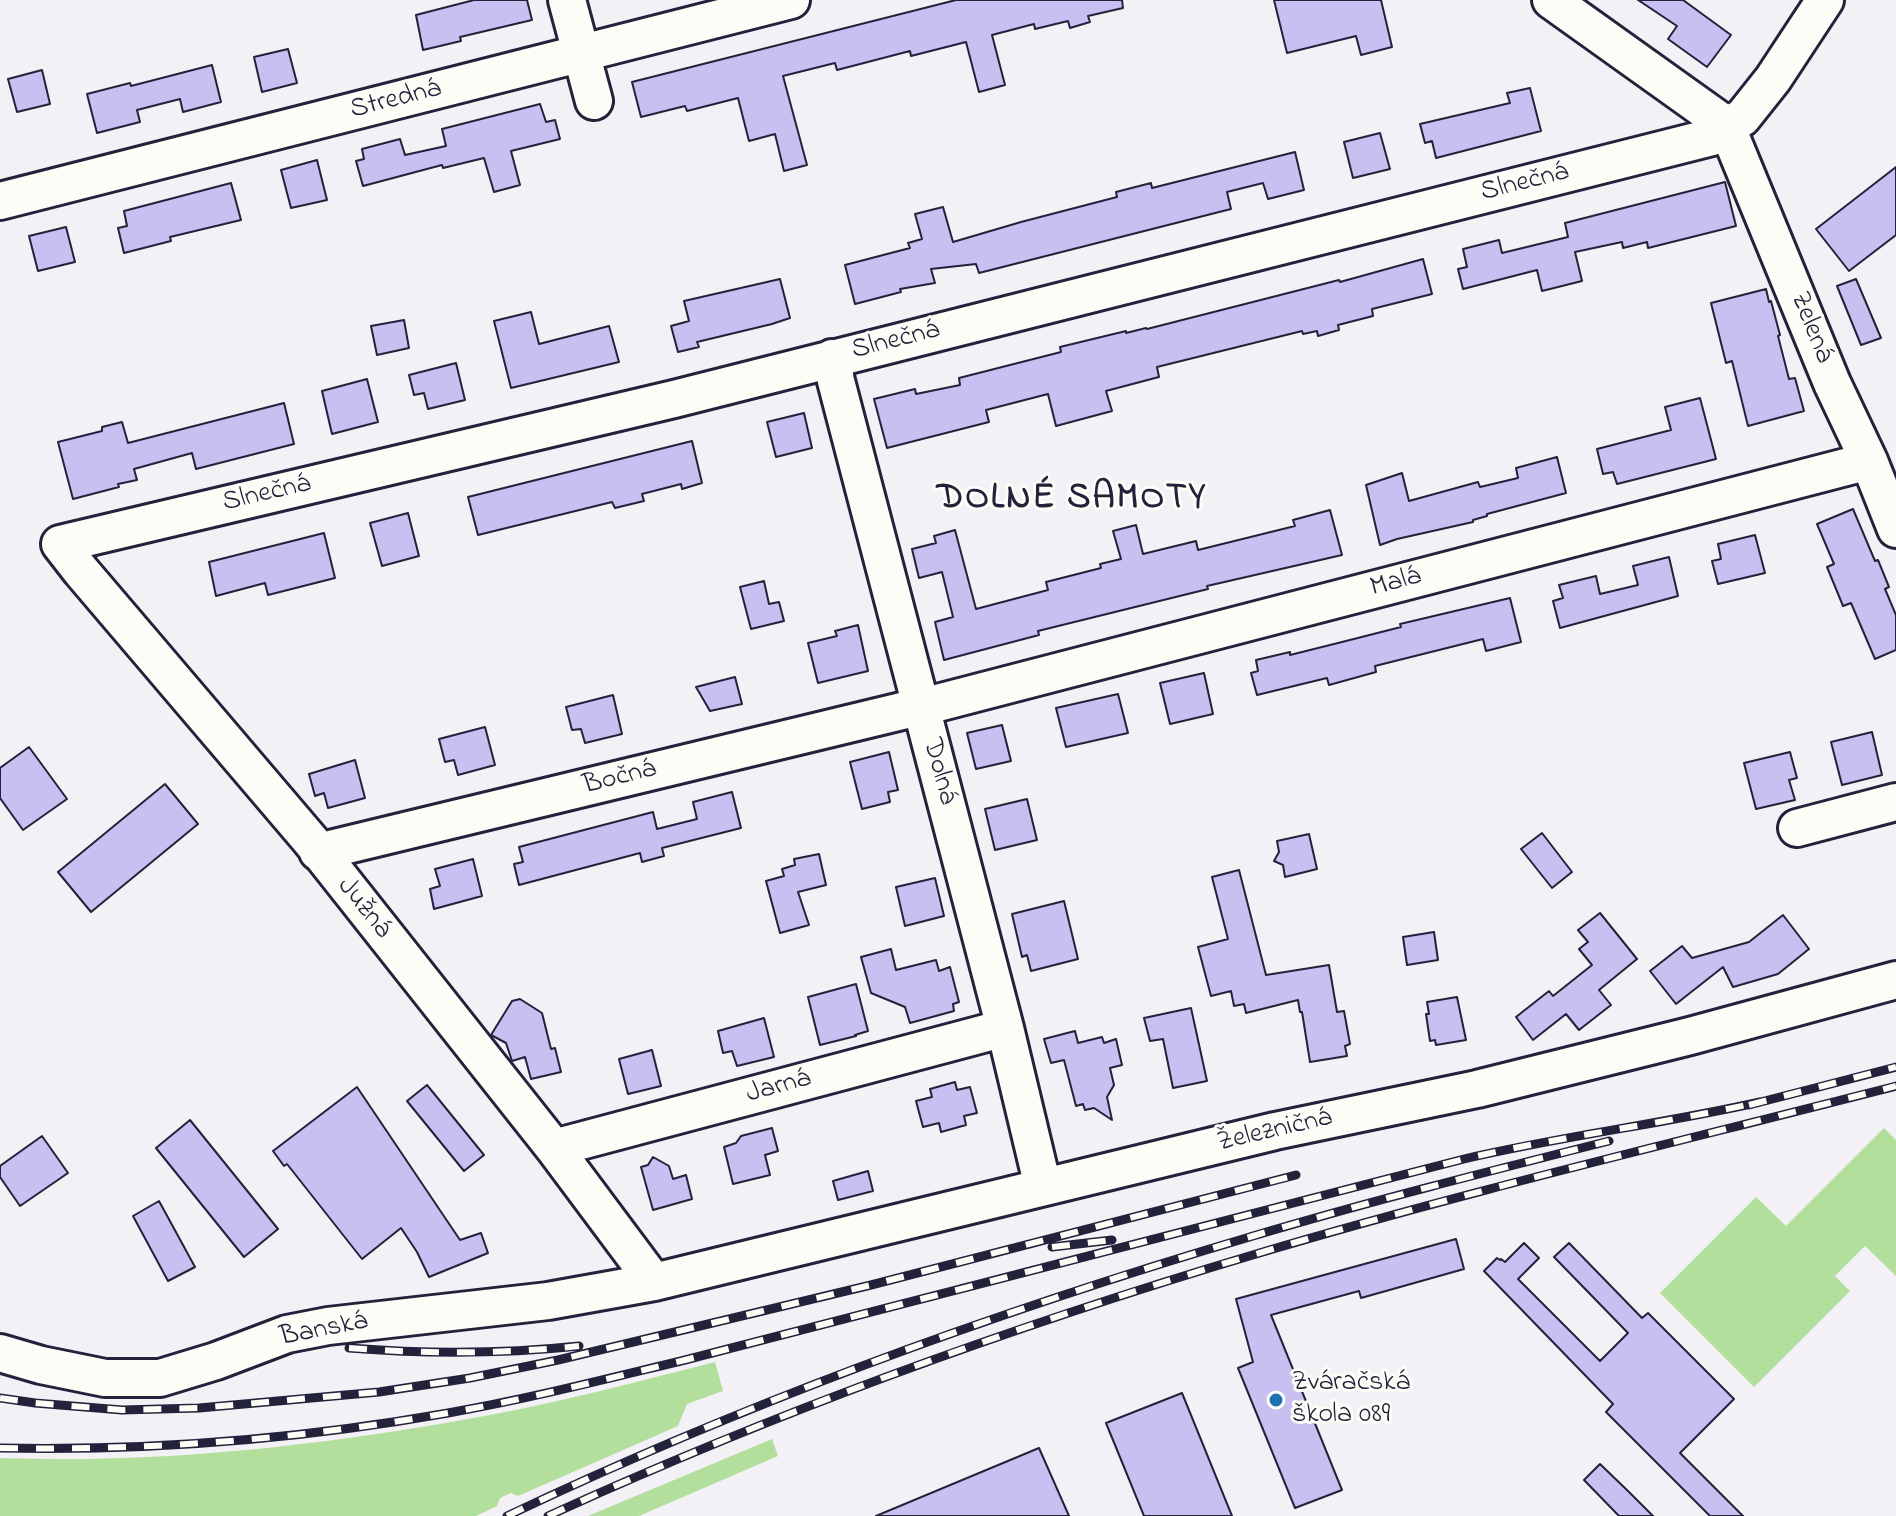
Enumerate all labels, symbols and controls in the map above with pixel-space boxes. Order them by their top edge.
street label: Stredná [347,74,445,128]
street label: Slnečná [1478,157,1572,211]
street label: Zelená [1781,288,1839,368]
street label: Slnečná [849,315,943,369]
street label: Slnečná [220,469,314,521]
district label: DOLNÉ SAMOTY [937,479,1207,523]
street label: Malá [1367,561,1425,607]
street label: Dolná [913,735,963,809]
street label: Bočná [580,754,660,804]
street label: Južná [328,871,398,947]
street label: Jarná [743,1063,815,1113]
street label: Železničná [1214,1103,1336,1161]
street label: Banská [277,1306,371,1356]
place label: Zváračská škola 089 [1292,1367,1410,1433]
marker: Zváračská škola 089 [1267,1391,1285,1409]

